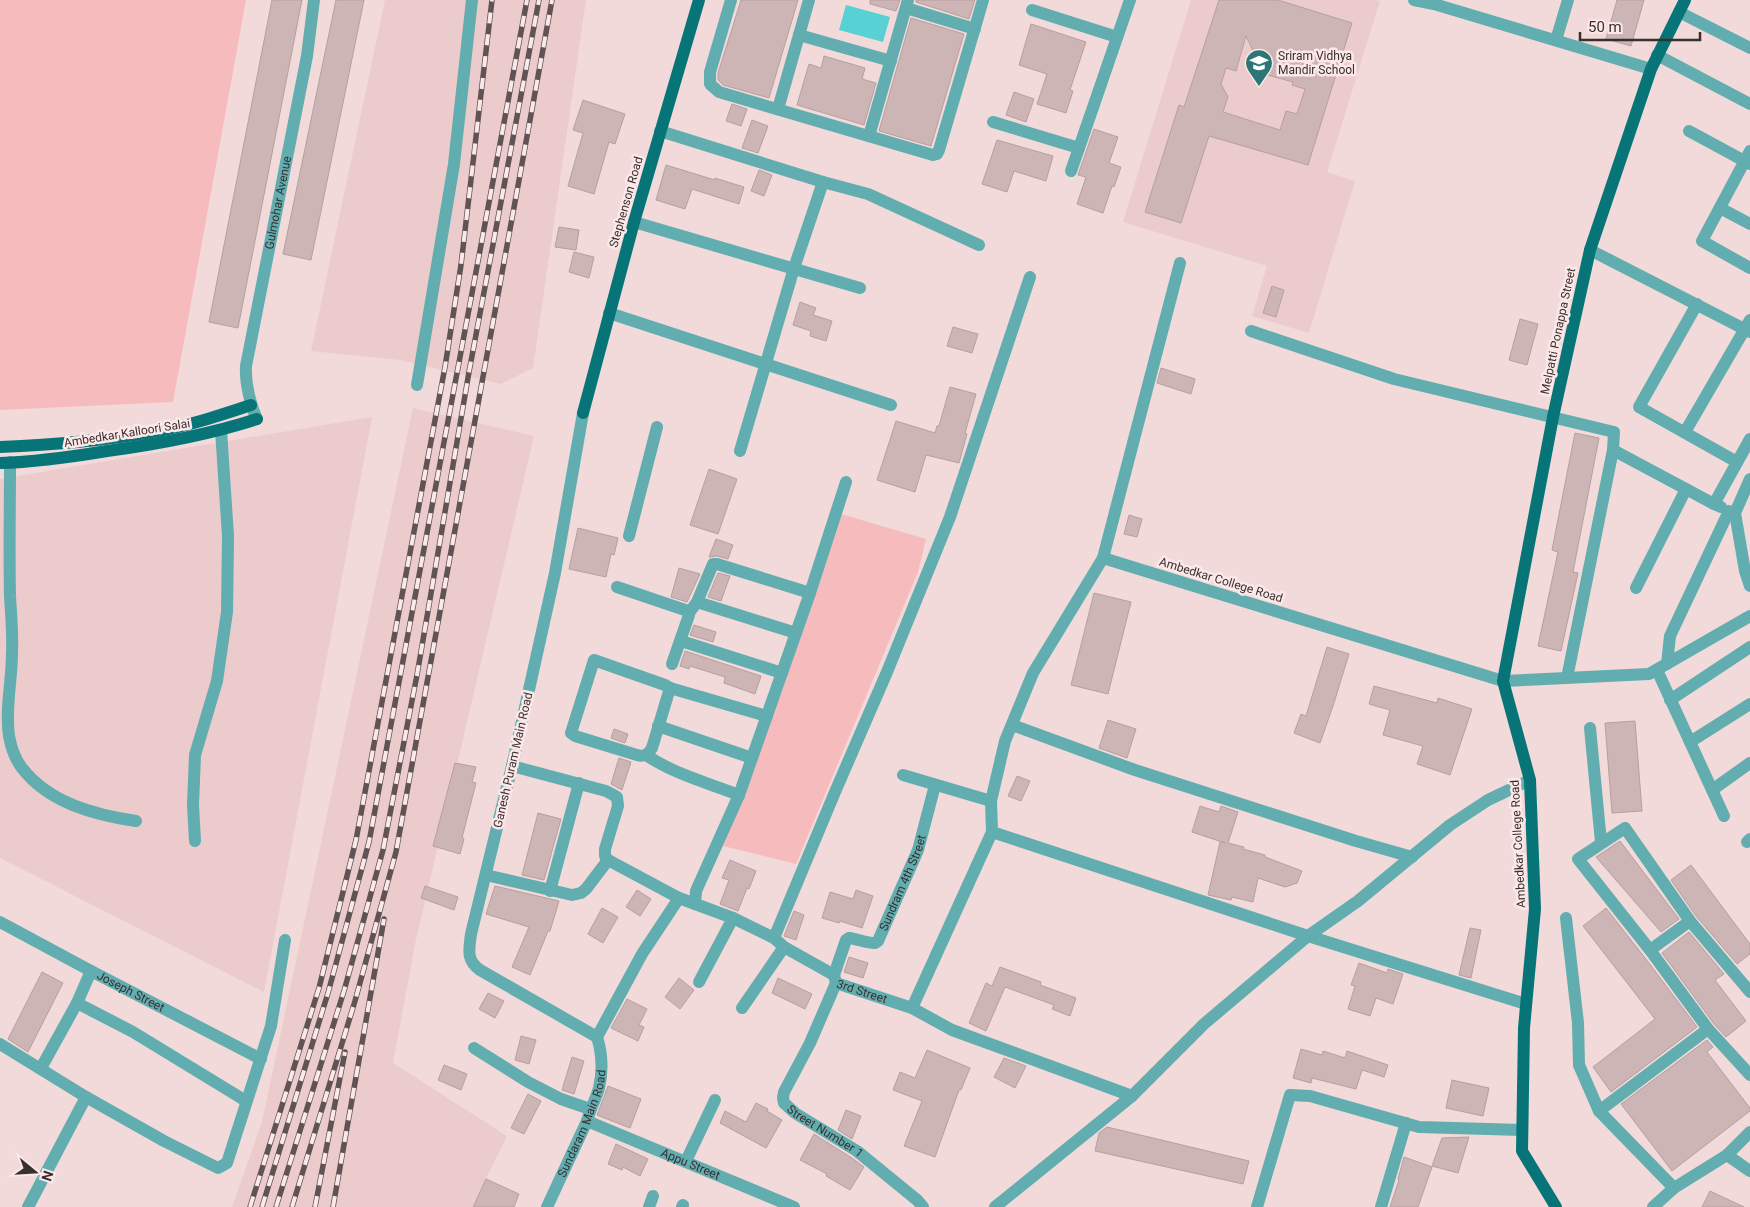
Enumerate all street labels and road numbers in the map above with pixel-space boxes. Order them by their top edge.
street label: Gulmohar Avenue [262,155,294,250]
street label: Stephenson Road [606,155,646,249]
street label: Melpatti Ponappa Street [1538,266,1578,396]
street label: Ambedkar Kalloori Salai [63,416,191,450]
street label: Ambedkar College Road [1158,555,1284,605]
street label: Ganesh Puram Main Road [491,691,535,829]
street label: Ambedkar College Road [1508,780,1528,908]
street label: Sundram 4th Street [876,833,929,933]
street label: Joseph Street [95,968,167,1015]
street label: 3rd Street [835,977,889,1006]
street label: Sundaram Main Road [555,1069,608,1179]
street label: Street Number 1 [784,1102,866,1160]
street label: Appu Street [659,1145,722,1182]

